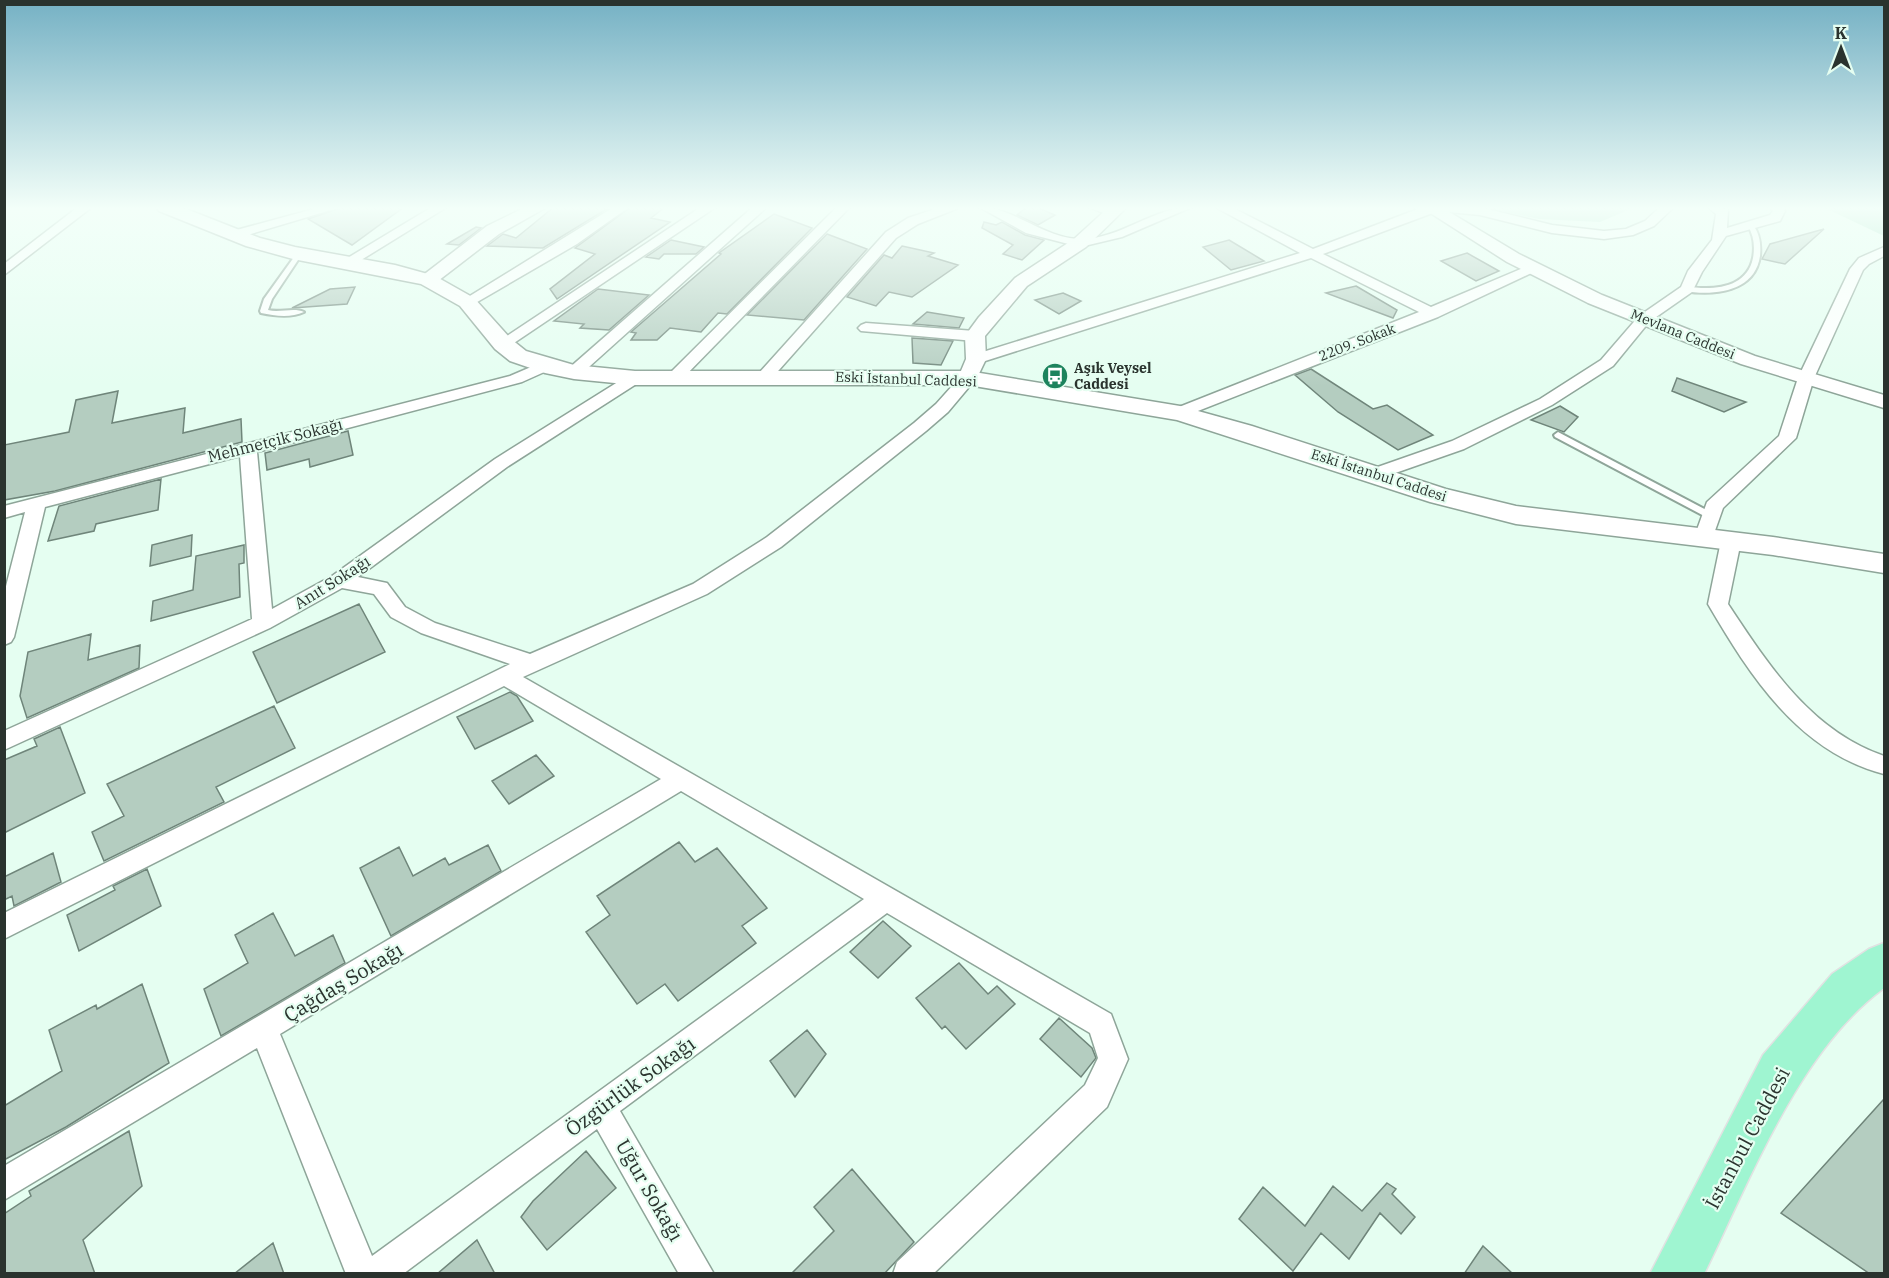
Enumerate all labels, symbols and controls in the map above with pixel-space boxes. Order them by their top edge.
north arrow [1811,18,1871,78]
text: K [1835,23,1848,43]
street label: Mevlana Caddesi [1628,305,1738,363]
street label: 2209. Sokak [1316,319,1399,365]
place label: Aşık Veysel Caddesi [1074,359,1152,393]
bus stop icon: Aşık Veysel Caddesi [1040,361,1070,391]
street label: Eski İstanbul Caddesi [835,368,977,390]
street label: Mehmetçik Sokağı [205,414,345,466]
street label: Eski İstanbul Caddesi [1309,445,1449,505]
street label: Anıt Sokağı [290,551,374,613]
street label: Çağdaş Sokağı [278,936,408,1028]
street label: Özgürlük Sokağı [560,1030,700,1142]
street label: İstanbul Caddesi [1698,1062,1796,1214]
street label: Uğur Sokağı [610,1134,690,1246]

